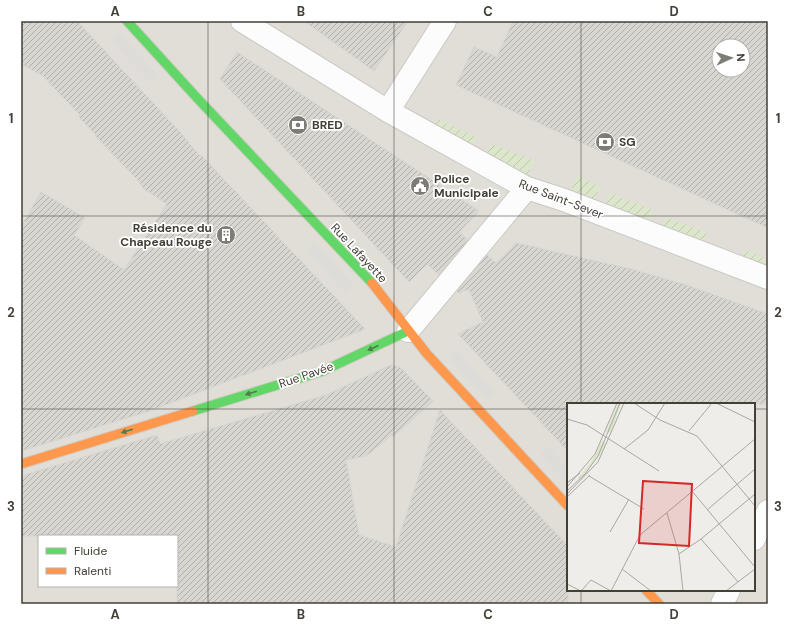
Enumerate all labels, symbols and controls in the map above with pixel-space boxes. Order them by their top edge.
text: A [110,3,120,20]
text: B [297,3,305,20]
text: C [483,3,493,20]
text: D [669,3,679,20]
north arrow [711,38,751,78]
text: N [734,53,748,62]
text: 1 [9,110,13,127]
text: 1 [776,110,780,127]
bank icon: BRED [287,114,309,136]
place label: BRED [312,117,343,133]
bank icon: SG [594,131,616,153]
place label: SG [619,134,636,150]
place label: Police Municipale [434,171,499,201]
public building icon: Police Municipale [409,175,431,197]
street label: Rue Saint-Sever [516,176,606,223]
place label: Résidence du Chapeau Rouge [120,220,212,250]
street label: Rue Lafayette [327,220,391,286]
building icon: Résidence du Chapeau Rouge [215,224,237,246]
text: 2 [7,304,15,321]
text: 2 [774,304,782,321]
one-way arrow [367,345,379,351]
street label: Rue Pavée [277,358,336,392]
one-way arrow [245,390,257,396]
inset map [567,403,755,591]
one-way arrow [121,428,133,434]
text: 3 [7,498,15,515]
text: 3 [774,498,782,515]
legend [38,535,178,587]
text: Fluide [74,543,107,559]
text: Ralenti [74,563,112,579]
text: A [110,606,120,623]
text: B [297,606,305,623]
text: C [483,606,493,623]
text: D [669,606,679,623]

